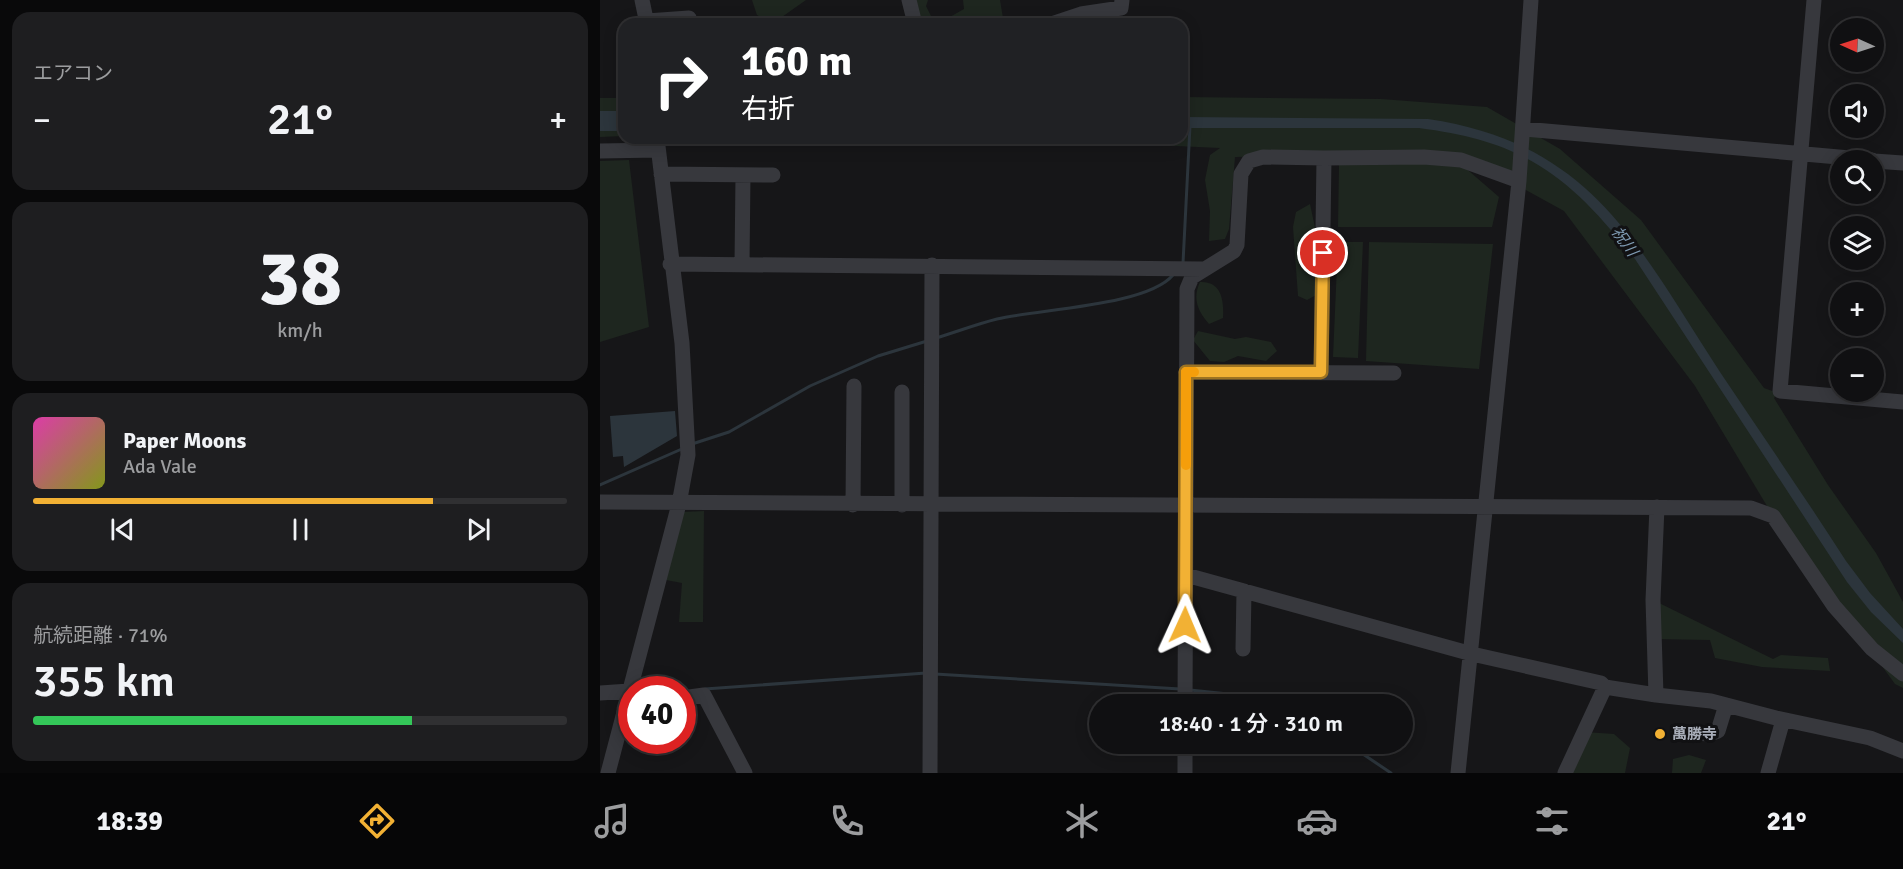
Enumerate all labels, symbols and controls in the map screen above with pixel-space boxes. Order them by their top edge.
north arrow [1830,18,1884,72]
map controls [1830,18,1884,402]
text: 160 m [741,36,852,87]
icon: right [642,42,720,120]
text: エアコン [33,61,113,86]
button: sound [1830,84,1884,138]
text: 21° [267,92,333,147]
text: 右折 [741,93,795,126]
text: − [33,100,51,141]
text: + [549,100,567,141]
button: search [1830,150,1884,204]
button: layers [1830,216,1884,270]
water label: 祝川 [1607,223,1643,262]
pin [1297,227,1348,278]
text: 38 [258,231,342,327]
icon: arrive [1306,236,1339,269]
button: + [1830,282,1884,336]
text: km/h [277,318,323,343]
button: − [1830,348,1884,402]
text: Paper Moons [123,427,246,454]
text: Ada Vale [123,454,197,479]
icon: previous [106,513,139,546]
icon: pause [284,513,317,546]
icon: next [462,513,495,546]
position arrow [1153,593,1217,657]
text: 航続距離 · 71% [33,623,168,648]
text: 355 km [33,654,175,709]
speed limit sign: 40 [618,676,696,754]
text: 18:40 · 1 分 · 310 m [1159,710,1343,737]
place label: 萬勝寺 [1672,725,1717,743]
marker: 萬勝寺 [1653,727,1667,741]
icon: directions [356,800,398,842]
icon: music [591,800,633,842]
icon: phone [826,800,868,842]
icon: climate [1061,800,1103,842]
icon: car [1296,800,1338,842]
icon: filters [1531,800,1573,842]
text: 18:39 [97,805,163,838]
text: 21° [1766,805,1806,838]

